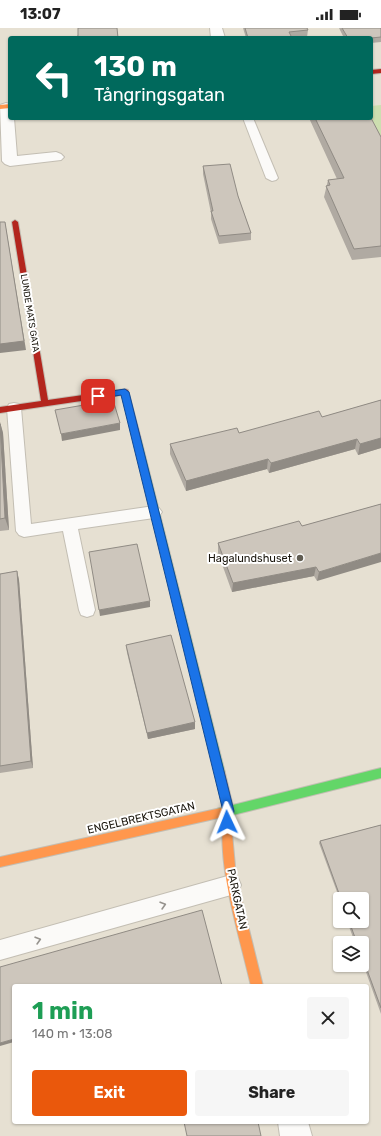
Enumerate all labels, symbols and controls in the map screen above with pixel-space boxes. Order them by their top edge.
text: 13:07 [20,5,61,23]
text: 130 m [94,50,177,83]
icon: left [28,52,80,104]
text: Tångringsgatan [94,84,225,106]
street label: LUNDE MATS GATA [19,273,41,353]
pin [81,379,115,413]
icon: arrive [87,385,109,407]
place label: Hagalundshuset [208,552,293,565]
marker: Hagalundshuset [295,553,305,563]
street label: ENGELBREKTSGATAN [86,799,196,837]
position arrow [206,801,248,843]
street label: PARKGATAN [224,867,250,931]
map controls [333,892,369,972]
button: search [333,892,369,928]
one-way arrow [159,901,166,909]
one-way arrow [34,936,41,944]
button: layers [333,936,369,972]
text: 1 min [32,997,93,1025]
button: close [307,997,349,1039]
text: 140 m · 13:08 [32,1026,113,1041]
button: Exit [32,1070,187,1116]
button: Share [195,1070,349,1116]

